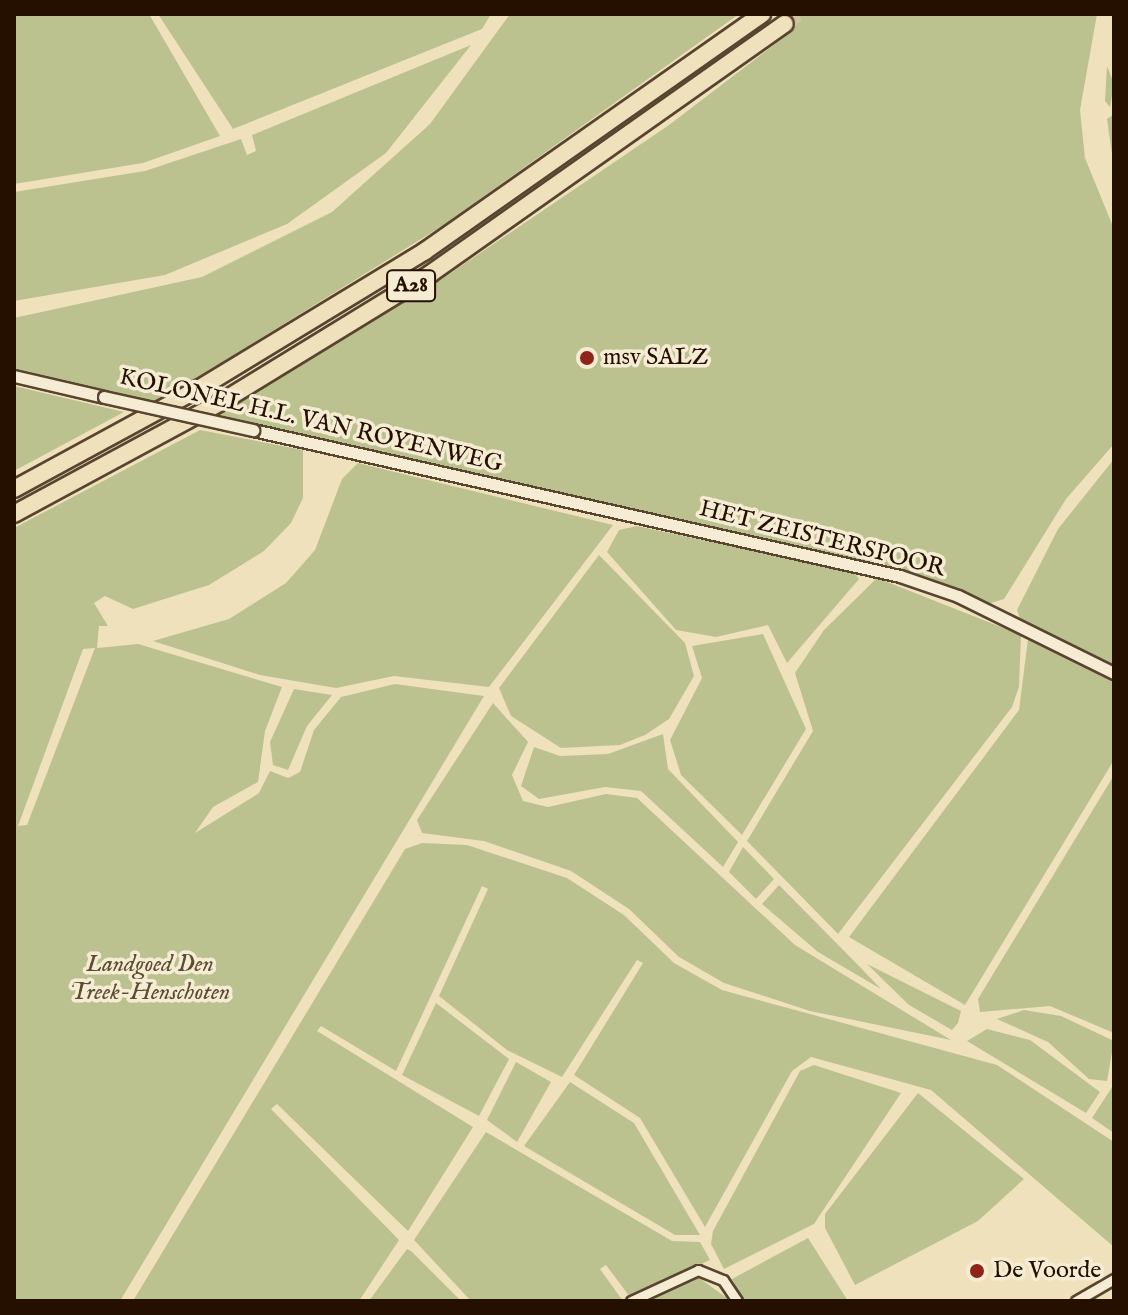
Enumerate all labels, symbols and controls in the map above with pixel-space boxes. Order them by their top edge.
road number: A28 [385,268,437,304]
place label: msv SALZ [603,344,708,372]
marker: msv SALZ [578,349,596,367]
street label: KOLONEL H.L. VAN ROYENWEG [117,363,505,479]
street label: HET ZEISTERSPOOR [696,495,948,583]
park label: Landgoed Den Treek-Henschoten [70,951,230,1007]
place label: De Voorde [993,1257,1101,1285]
marker: De Voorde [968,1262,986,1280]

